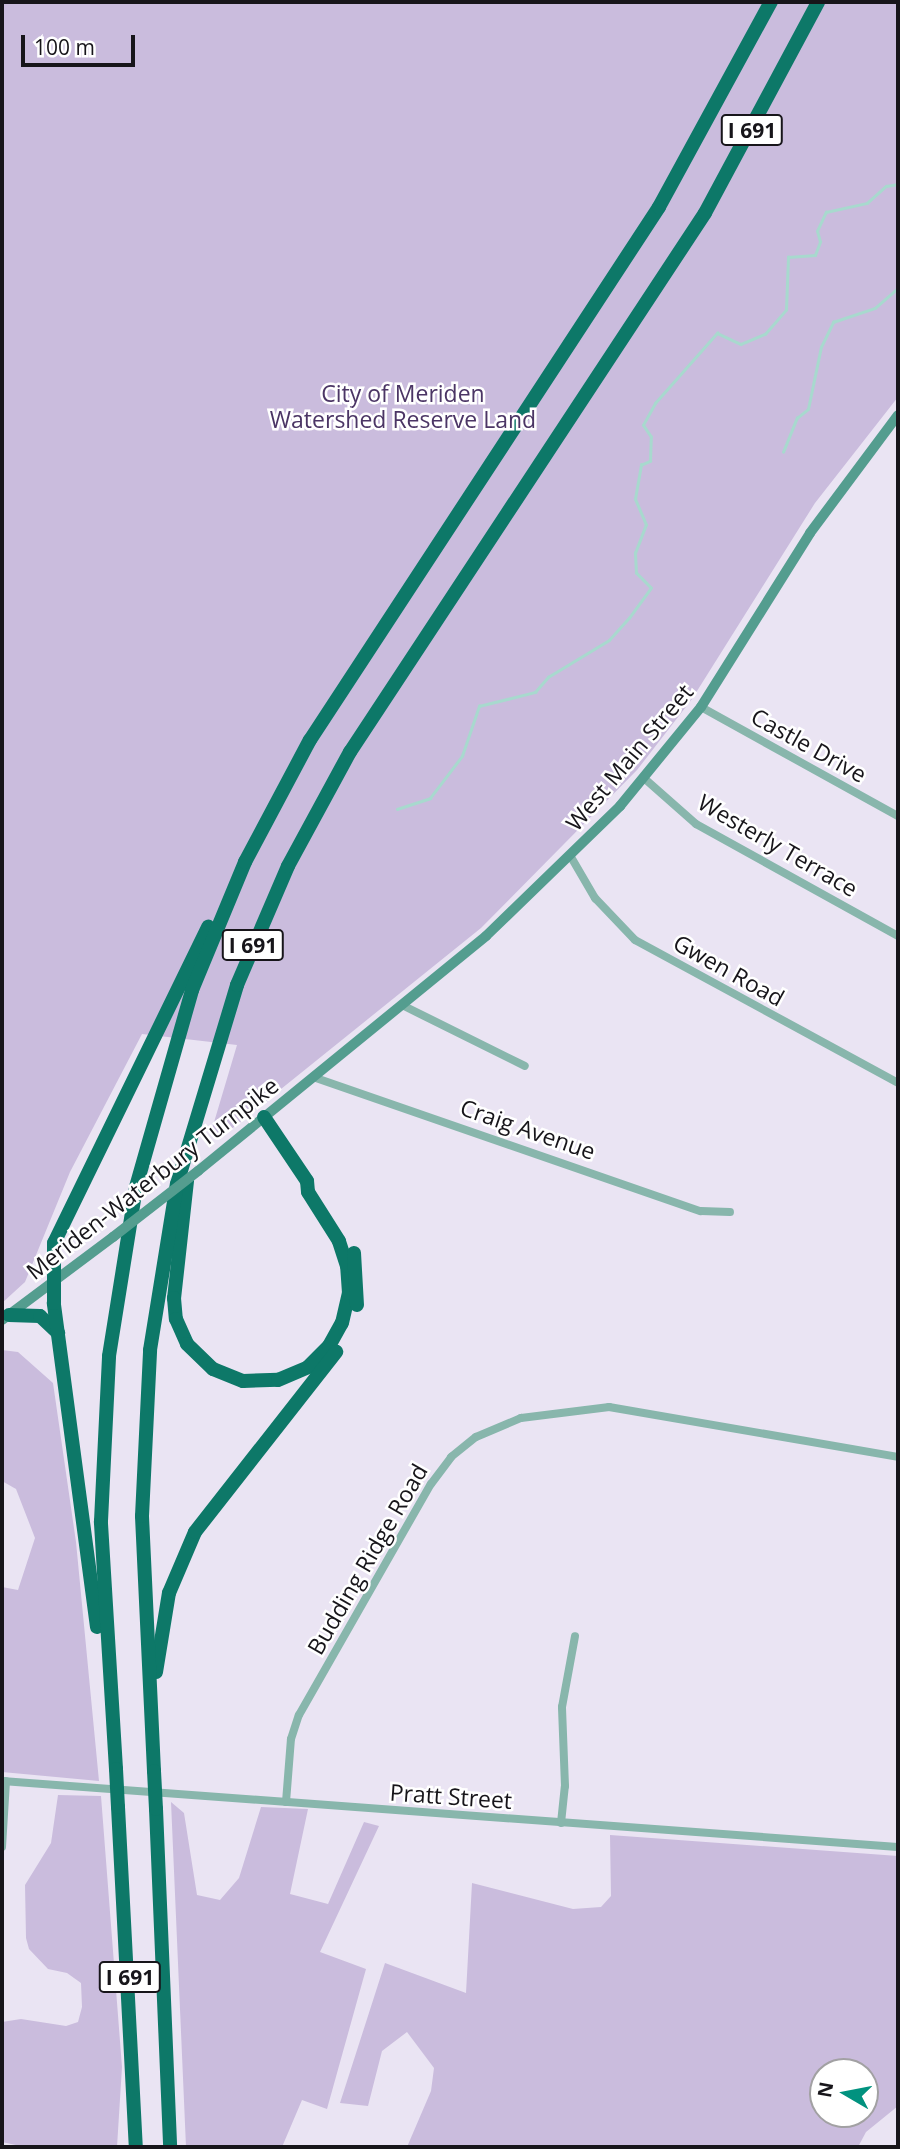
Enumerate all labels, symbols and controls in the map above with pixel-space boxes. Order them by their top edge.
scale bar [24,21,138,65]
text: 100 m [34,33,95,61]
road number: I 691 [720,113,784,148]
park label: City of Meriden Watershed Reserve Land [270,379,536,433]
street label: West Main Street [560,678,698,836]
street label: Castle Drive [747,702,871,788]
street label: Westerly Terrace [693,788,863,902]
road number: I 691 [222,928,284,962]
street label: Gwen Road [669,928,789,1012]
street label: Meriden-Waterbury Turnpike [21,1071,283,1285]
street label: Craig Avenue [457,1093,599,1165]
street label: Budding Ridge Road [301,1459,433,1659]
street label: Pratt Street [389,1778,513,1814]
road number: I 691 [99,1960,162,1994]
north arrow [809,2058,879,2128]
text: N [811,2080,839,2100]

